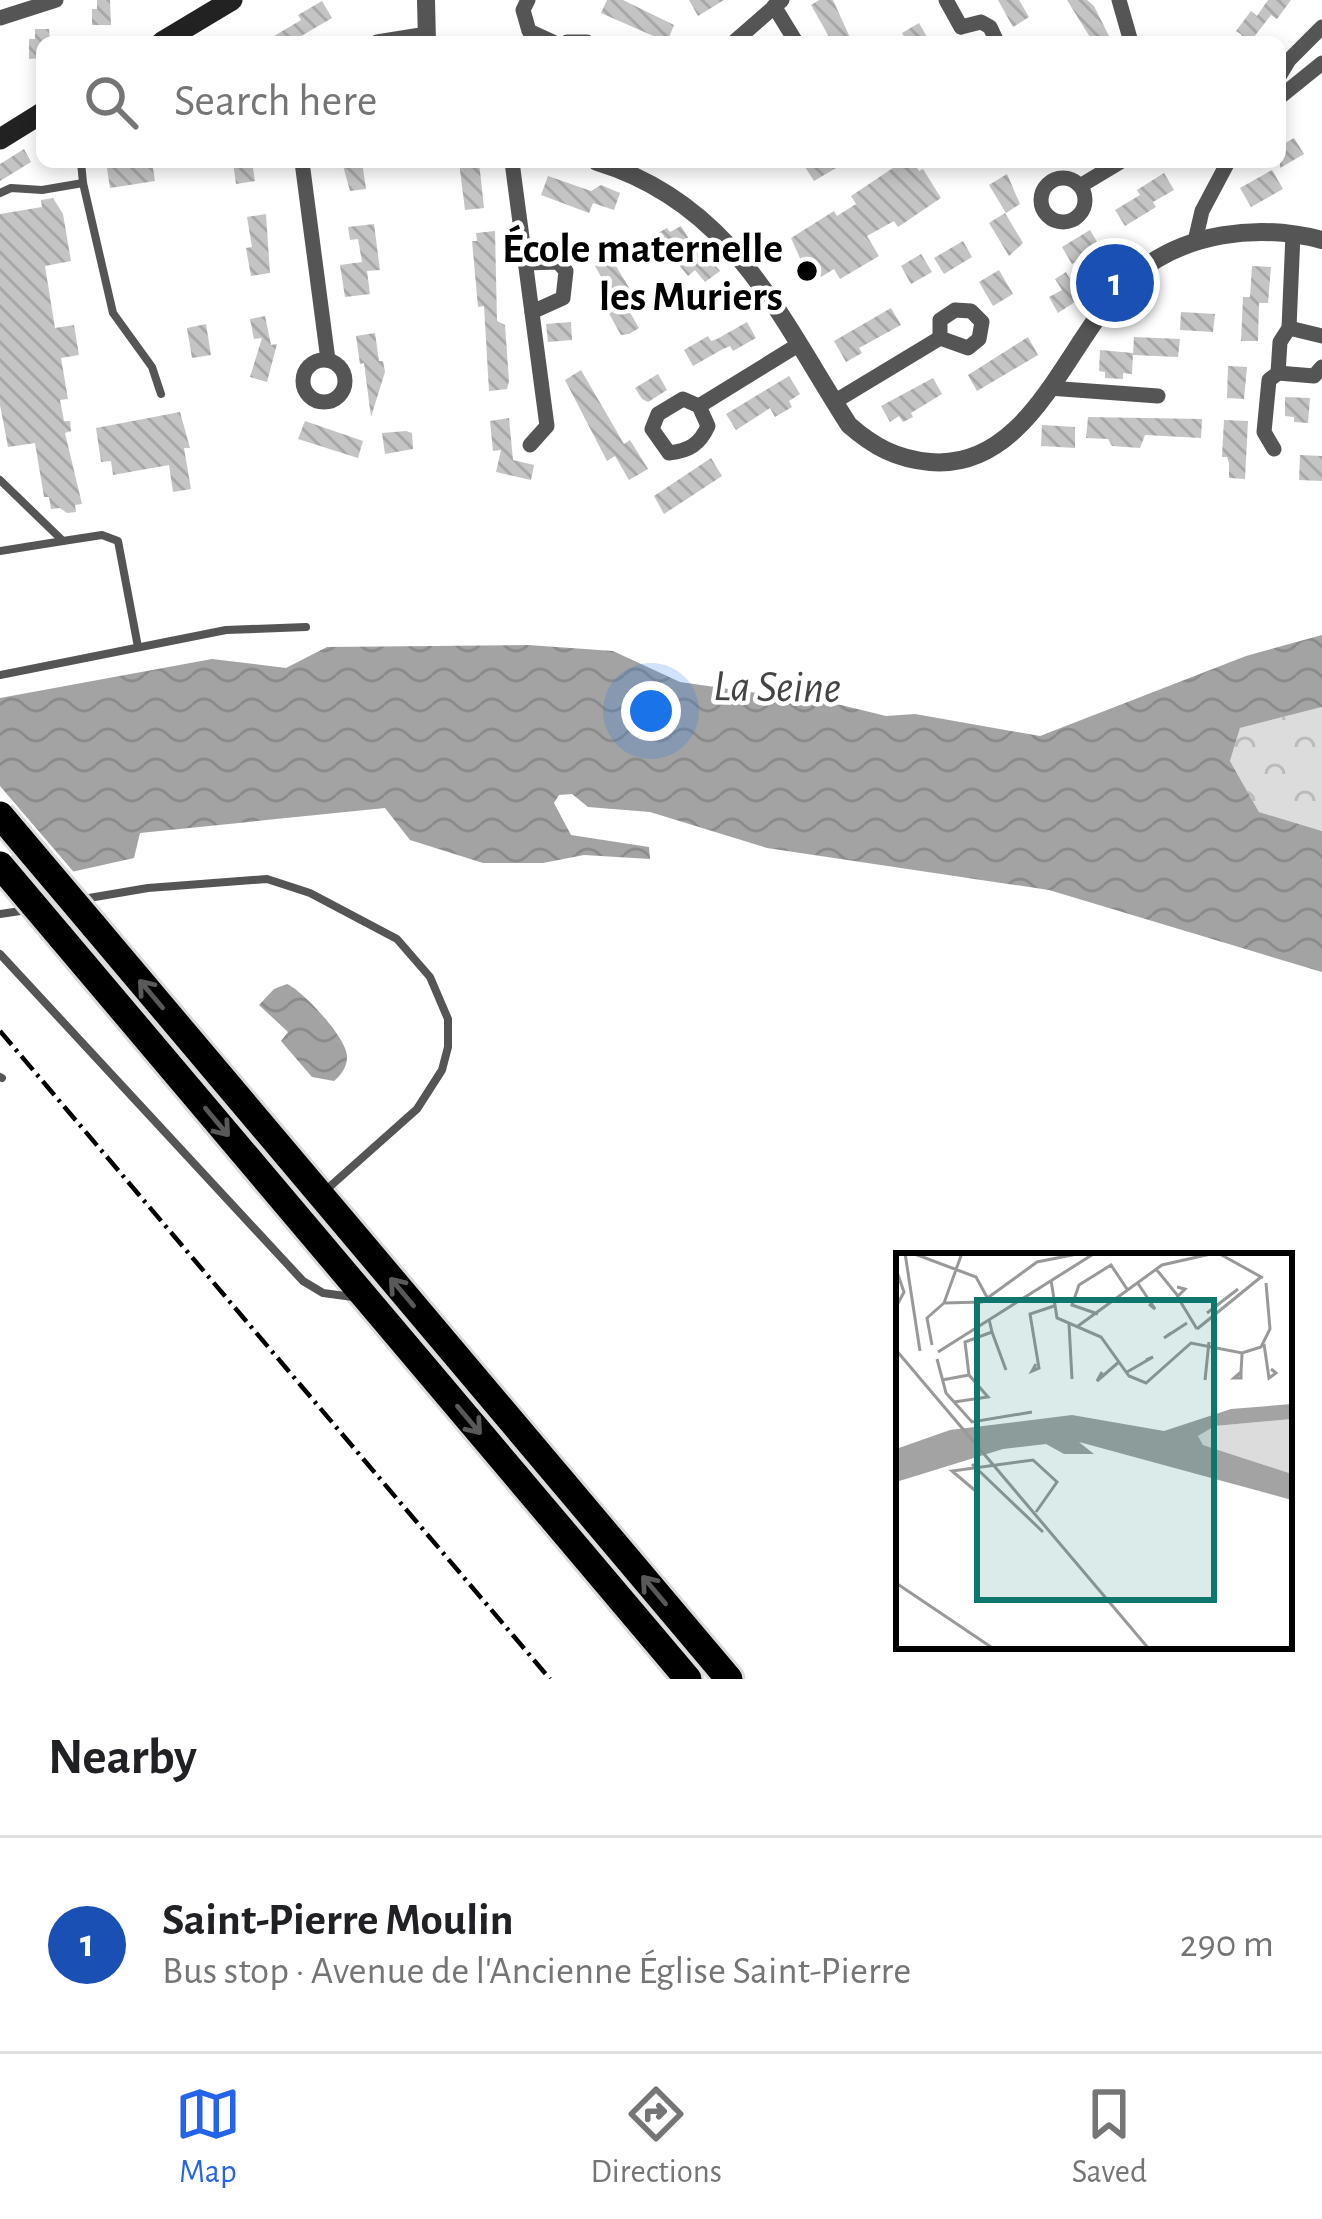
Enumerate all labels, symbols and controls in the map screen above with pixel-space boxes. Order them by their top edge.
search box [36,36,1286,168]
icon: search [78,69,144,135]
text: Search here [174,79,377,124]
place label: École maternelle les Muriers [502,224,783,318]
pin: 1 [1076,238,1154,328]
marker: École maternelle les Muriers [794,258,820,284]
water label: La Seine [713,664,841,711]
your location [621,681,681,741]
one-way arrow [137,979,165,1010]
one-way arrow [203,1106,231,1137]
inset map [896,1253,1292,1649]
one-way arrow [389,1277,417,1308]
one-way arrow [454,1404,482,1435]
one-way arrow [640,1575,668,1606]
text: Nearby [48,1732,197,1783]
text: Saint-Pierre Moulin [162,1898,514,1943]
text: 1 [80,1925,94,1964]
text: 290 m [1180,1925,1274,1964]
text: Bus stop · Avenue de l'Ancienne Église Saint-Pierre [162,1952,911,1991]
tab: Map [175,2081,241,2193]
tab: Directions [590,2081,722,2193]
tab: Saved [1072,2081,1147,2193]

